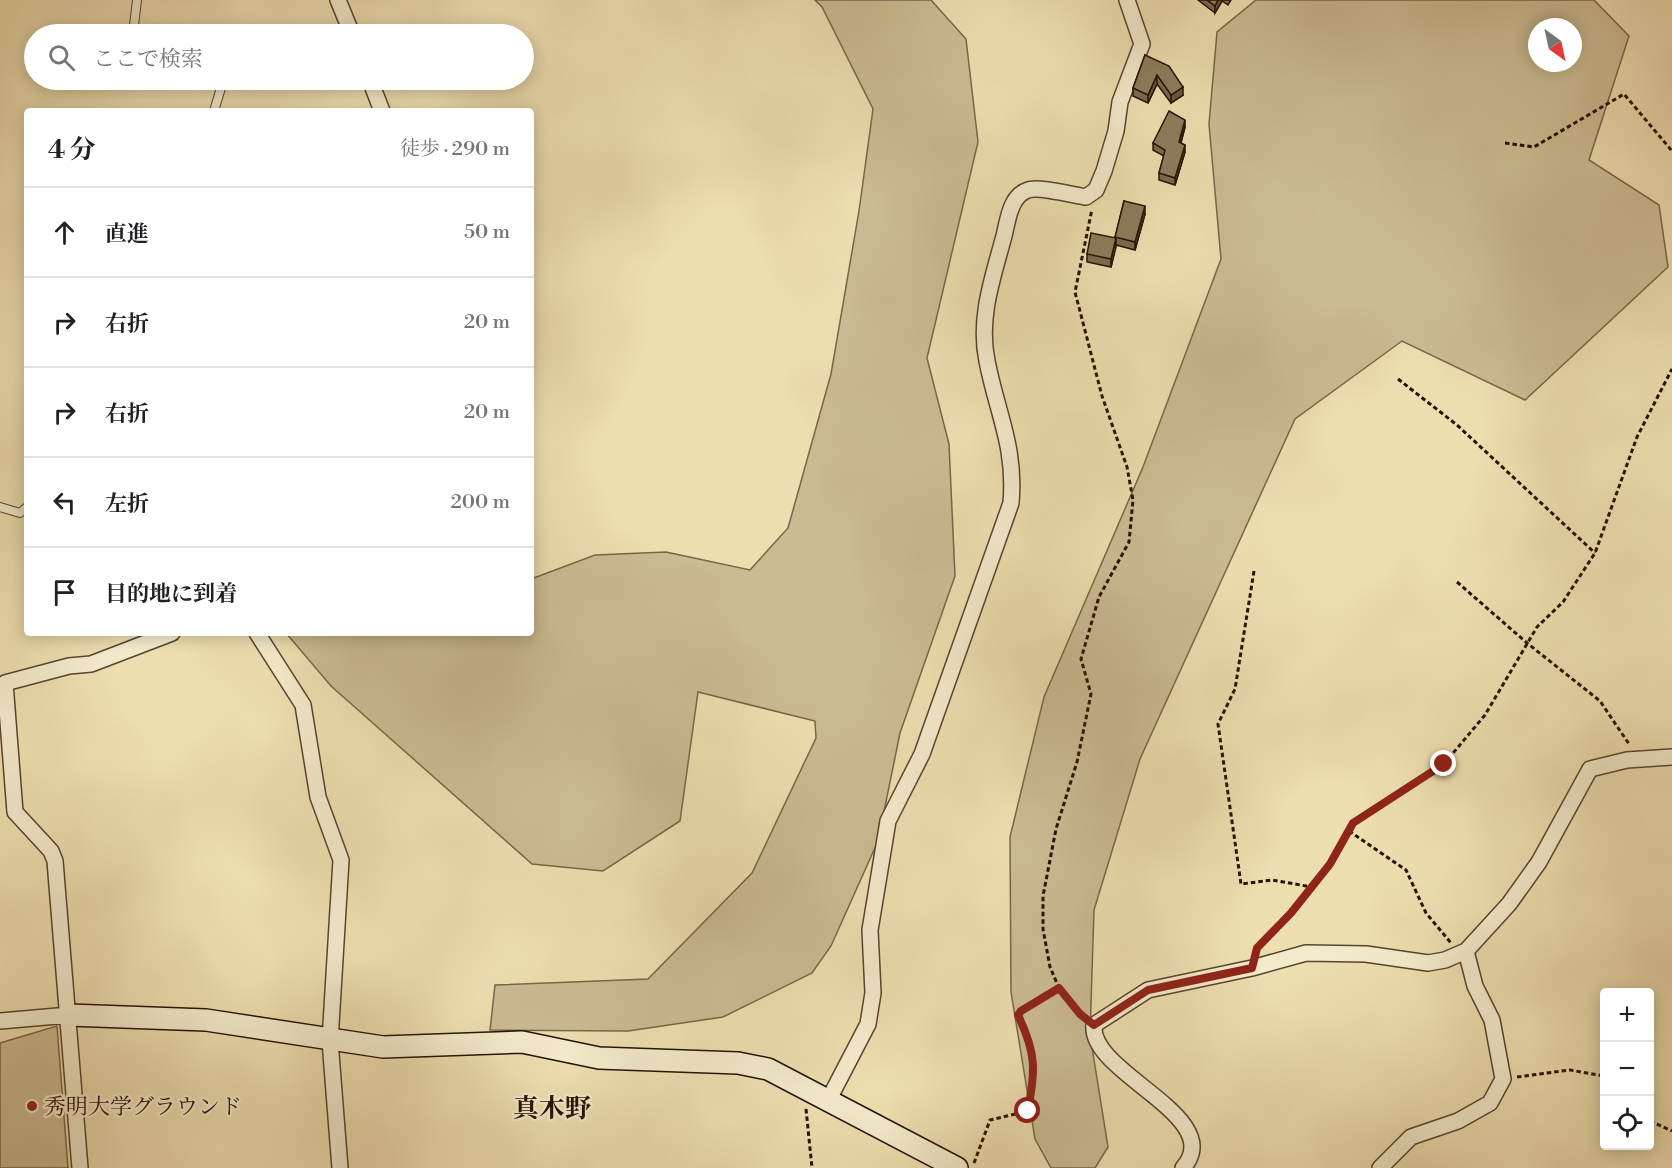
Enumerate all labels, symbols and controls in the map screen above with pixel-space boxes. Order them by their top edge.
north arrow [1528,18,1582,72]
search box [24,24,534,90]
icon: search [45,41,78,74]
text: ここで検索 [93,46,203,73]
text: 4 分 [48,134,96,166]
text: 徒歩 · 290 m [400,137,510,162]
icon: ahead [48,216,81,249]
text: 50 m [464,220,510,245]
text: 直進 [105,221,149,248]
icon: right [48,306,81,339]
text: 20 m [464,310,510,335]
text: 右折 [105,311,149,338]
icon: right [48,396,81,429]
text: 20 m [464,400,510,425]
text: 右折 [105,401,149,428]
icon: left [48,486,81,519]
text: 200 m [450,490,510,515]
text: 左折 [105,491,149,518]
icon: arrive [48,576,81,609]
text: 目的地に到着 [105,581,237,608]
route end [1430,750,1456,776]
map controls [1600,988,1654,1150]
button: + [1600,988,1654,1042]
button: − [1600,1042,1654,1096]
district label: 真木野 [513,1093,591,1125]
place label: 秀明大学グラウンド [44,1094,242,1121]
button: locate [1600,1096,1654,1150]
route start [1014,1097,1040,1123]
marker: 秀明大学グラウンド [25,1099,39,1113]

